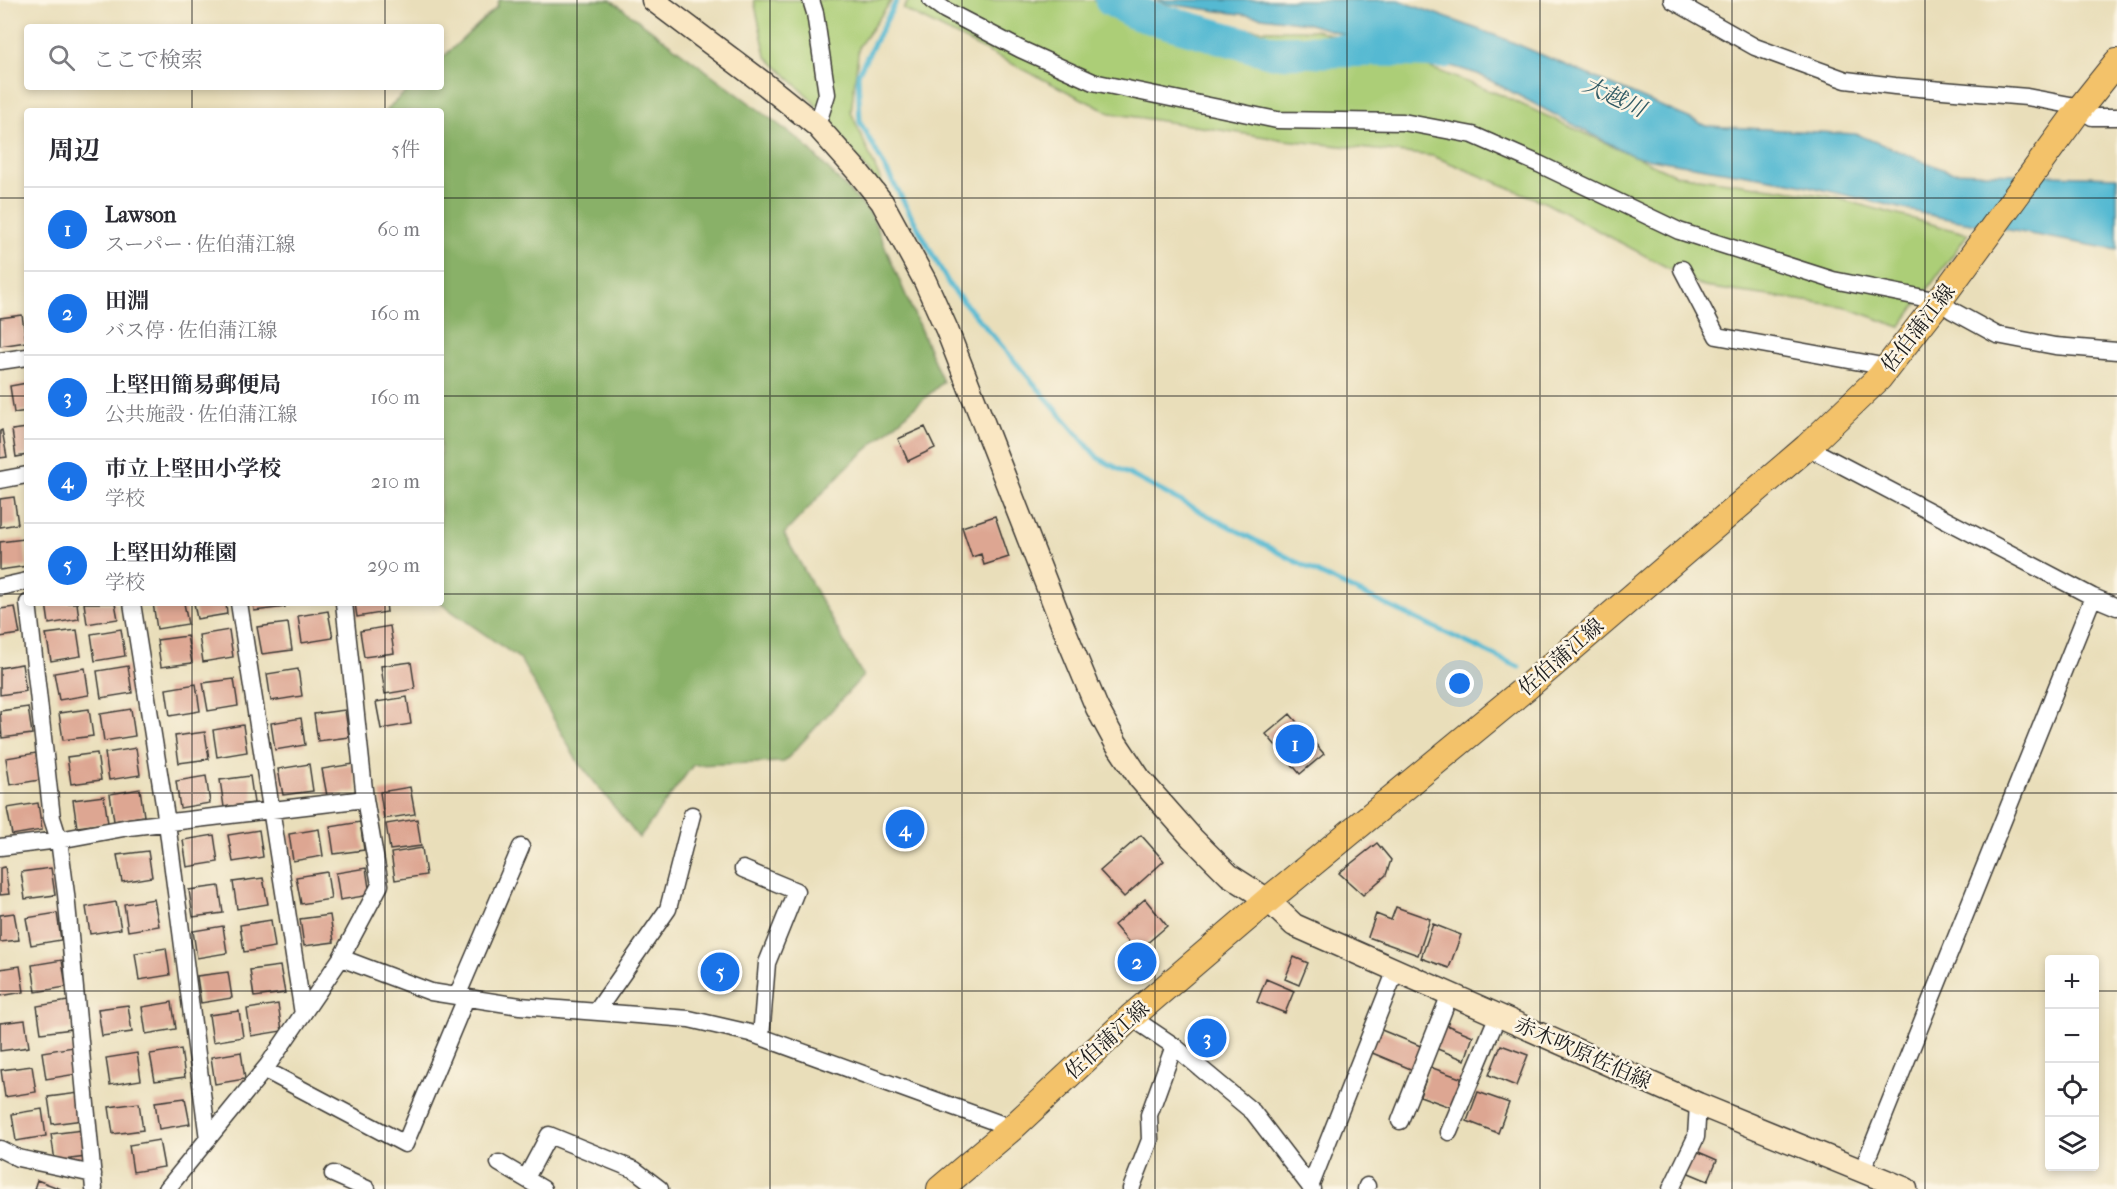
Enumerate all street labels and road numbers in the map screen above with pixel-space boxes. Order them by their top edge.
street label: 佐伯蒲江線 [1876,279,1960,377]
street label: 佐伯蒲江線 [1514,614,1608,700]
street label: 佐伯蒲江線 [1060,996,1154,1084]
street label: 赤木吹原佐伯線 [1511,1012,1655,1094]

